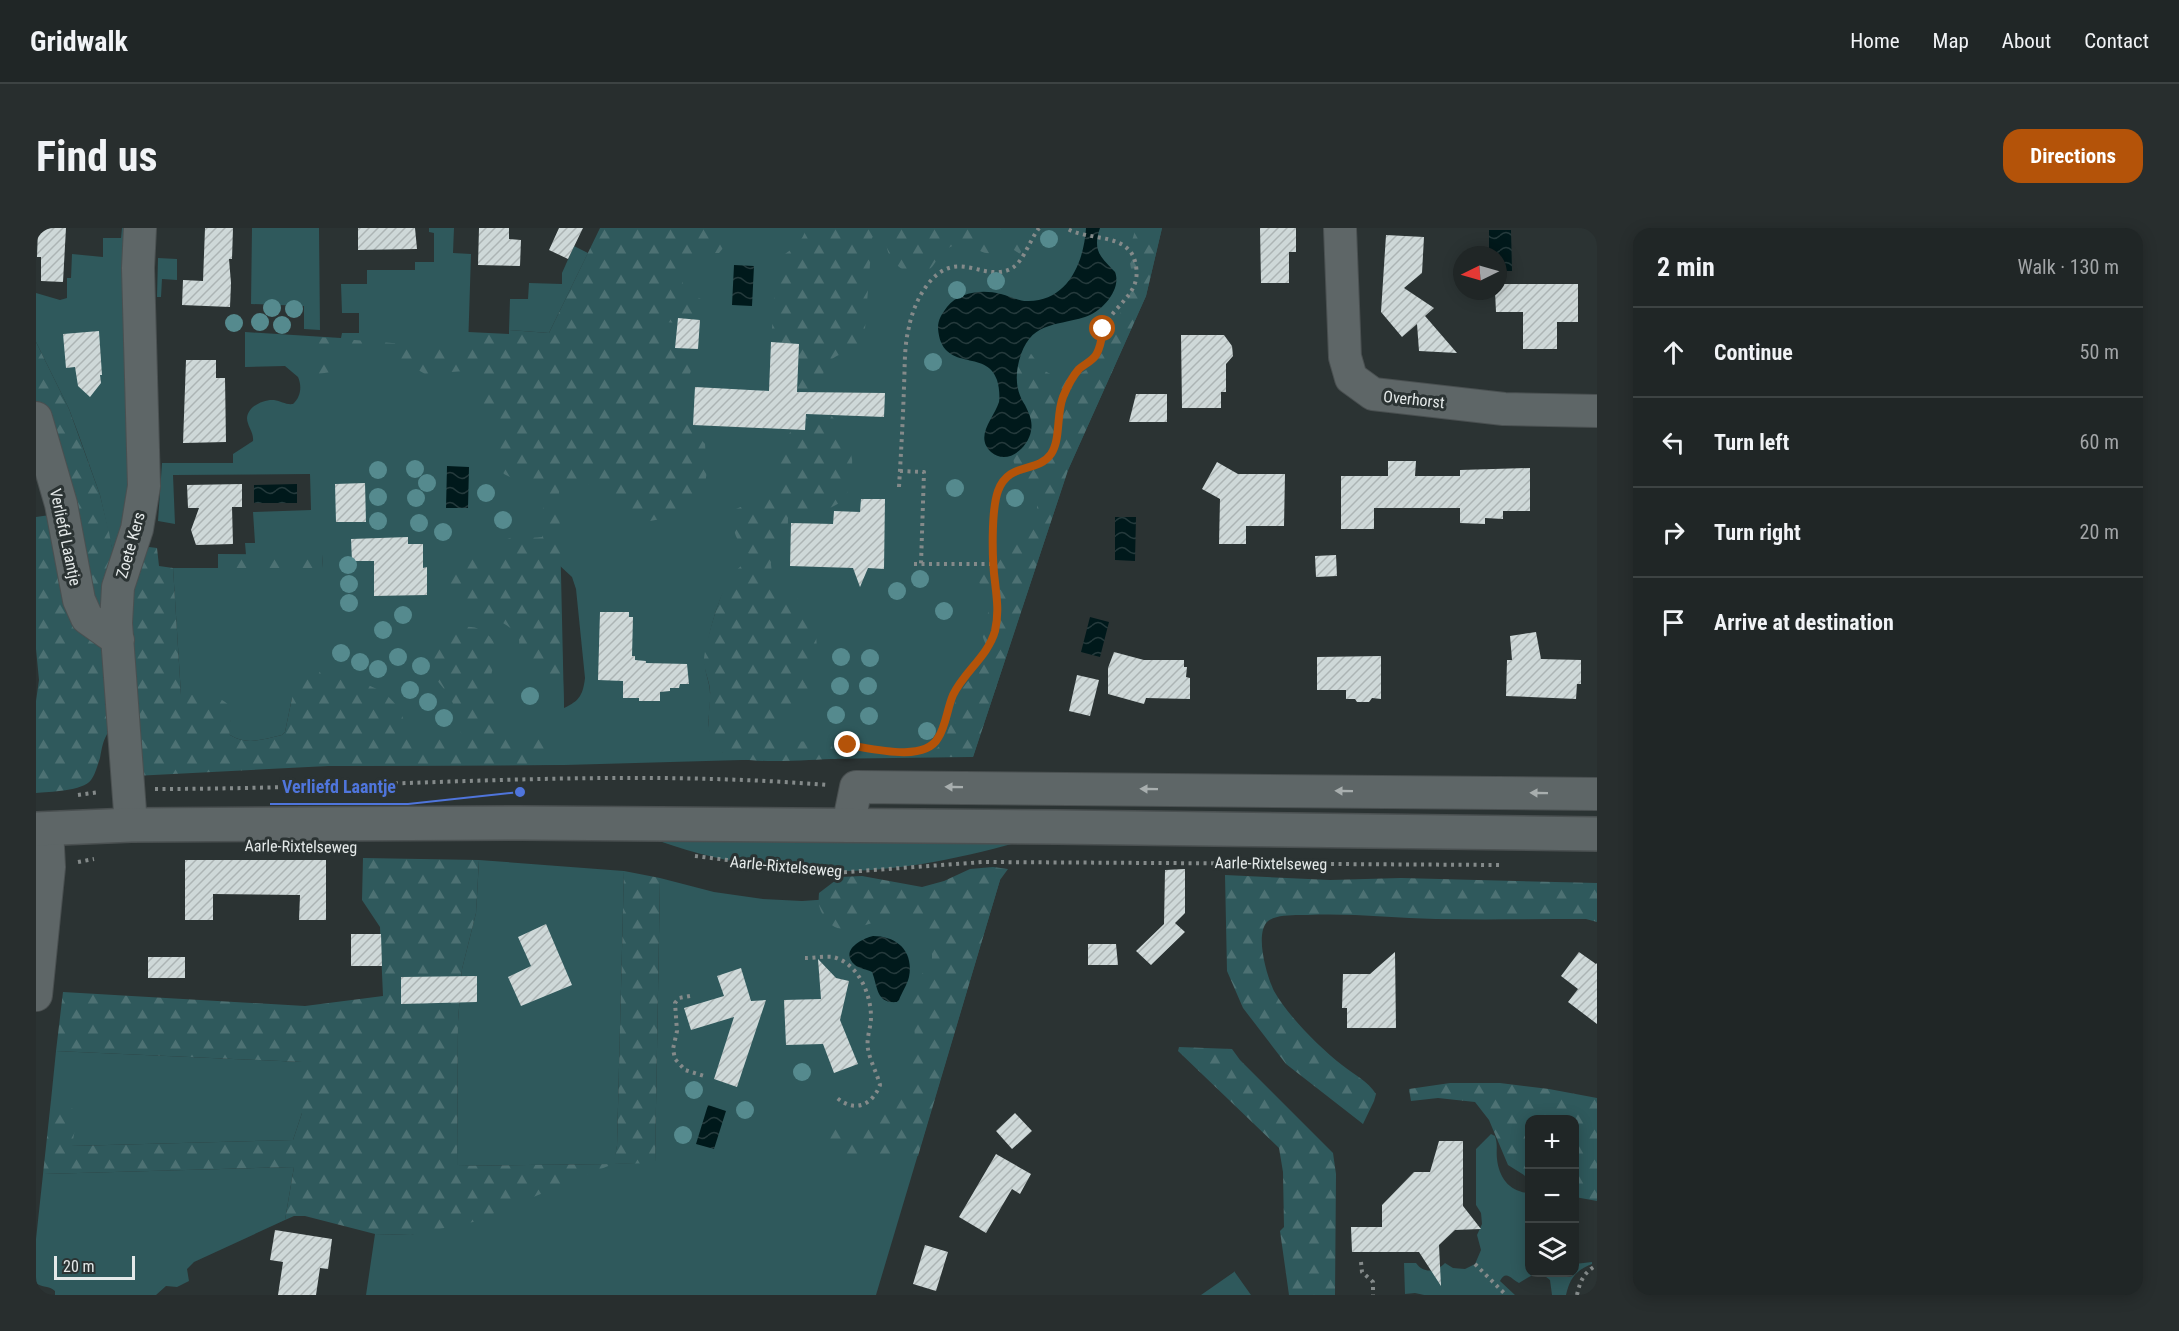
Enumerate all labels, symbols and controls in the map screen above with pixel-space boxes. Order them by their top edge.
text: Gridwalk [30,25,128,58]
text: Home [1850,29,1900,53]
text: Map [1933,29,1969,53]
text: About [2002,29,2051,53]
text: Contact [2084,29,2149,53]
button: Directions [2003,129,2143,183]
text: Find us [36,132,157,181]
north arrow [1453,246,1507,300]
text: 2 min [1657,252,1715,282]
text: Walk · 130 m [2018,255,2119,279]
route start [1089,315,1115,341]
icon: ahead [1657,336,1690,369]
text: Continue [1714,340,1793,365]
text: 50 m [2080,340,2119,364]
street label: Overhorst [1382,387,1446,412]
icon: left [1657,426,1690,459]
text: Turn left [1714,430,1789,455]
text: 60 m [2080,430,2119,454]
street label: Verliefd Laantje [46,487,85,587]
street label: Zoete Kers [112,510,149,580]
icon: right [1657,516,1690,549]
text: Turn right [1714,520,1801,545]
text: 20 m [2080,520,2119,544]
icon: arrive [1657,606,1690,639]
text: Arrive at destination [1714,610,1894,635]
route end [834,731,860,757]
callout: Verliefd Laantje [270,768,408,804]
text: Verliefd Laantje [282,776,396,797]
one-way arrow [944,783,963,792]
one-way arrow [1139,784,1158,794]
one-way arrow [1334,786,1353,796]
one-way arrow [1529,788,1548,798]
street label: Aarle-Rixtelseweg [245,836,357,857]
street label: Aarle-Rixtelseweg [729,852,843,881]
street label: Aarle-Rixtelseweg [1215,853,1327,874]
map controls [1525,1115,1579,1277]
button: + [1525,1115,1579,1169]
button: − [1525,1169,1579,1223]
button: layers [1525,1223,1579,1277]
scale bar [54,1253,135,1280]
text: 20 m [63,1257,95,1276]

